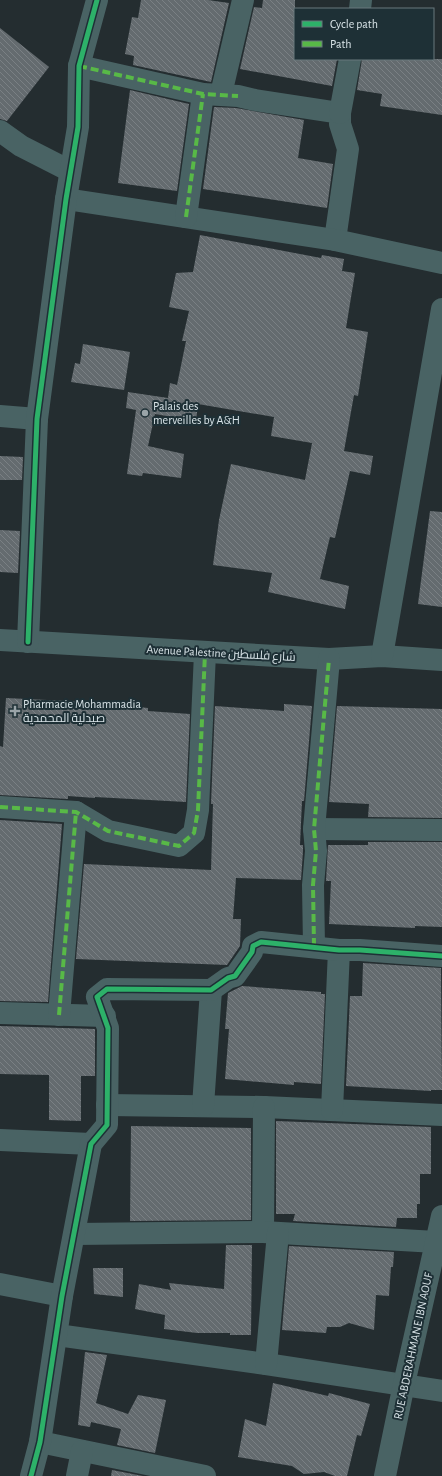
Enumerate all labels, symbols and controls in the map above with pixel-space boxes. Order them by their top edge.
legend [294,8,434,60]
text: Cycle path [330,18,378,31]
text: Path [330,38,352,50]
place label: Palais des merveilles by A&H [153,400,240,427]
marker: Palais des merveilles by A&H [140,408,150,418]
street label: Avenue Palestine شارع فلسطين [146,643,296,665]
place label: Pharmacie Mohammadia صيدلية المحمدية [23,698,141,725]
marker: Pharmacie Mohammadia صيدلية المحمدية [10,706,20,716]
street label: RUE ABDERAHMANE IBN AOUF [392,1271,435,1420]

